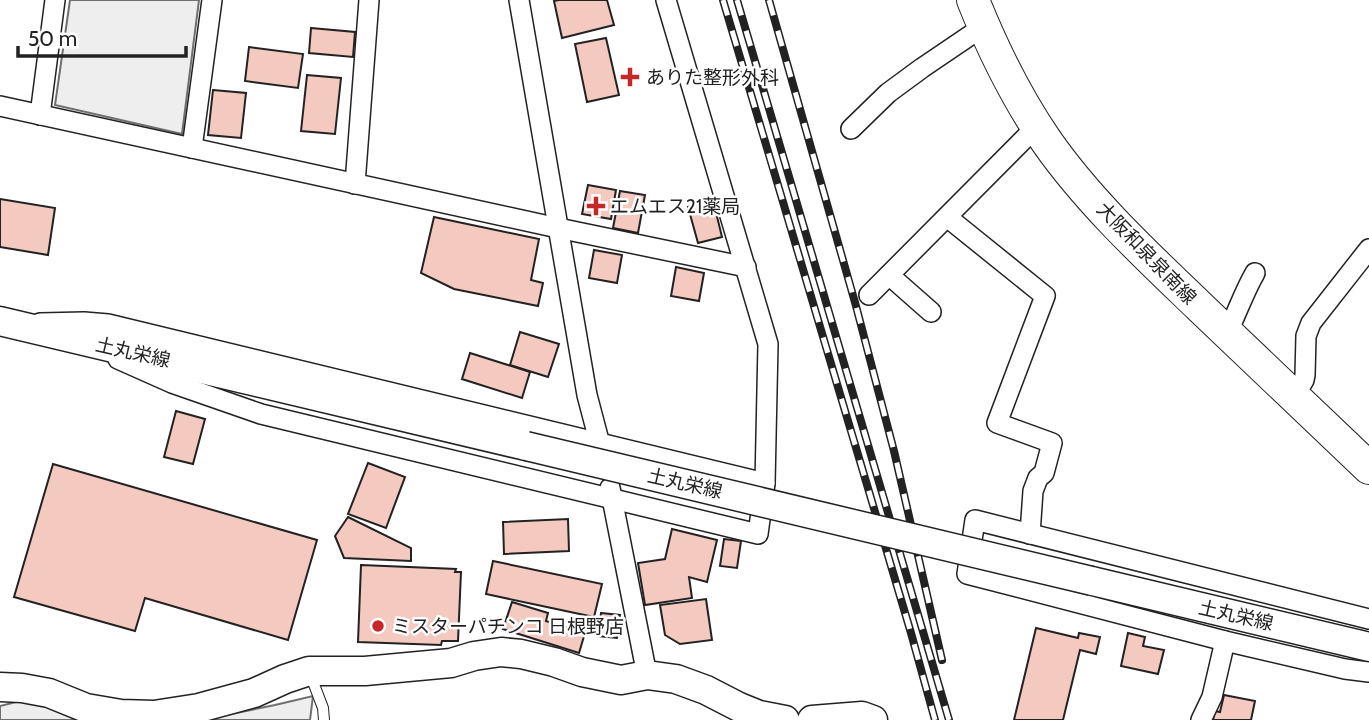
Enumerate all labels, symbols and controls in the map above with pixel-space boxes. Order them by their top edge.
scale bar [18,14,186,58]
text: 50 m [28,26,77,51]
place label: ありた整形外科 [646,66,779,89]
marker: ありた整形外科 [620,67,640,87]
place label: エムエス21薬局 [610,195,740,218]
marker: エムエス21薬局 [588,198,604,214]
street label: 大阪和泉泉南線 [1092,198,1201,309]
street label: 土丸栄線 [93,333,173,372]
street label: 土丸栄線 [645,464,725,503]
street label: 土丸栄線 [1196,596,1276,635]
place label: ミスターパチンコ 日根野店 [392,615,624,638]
marker: ミスターパチンコ 日根野店 [370,618,386,634]

